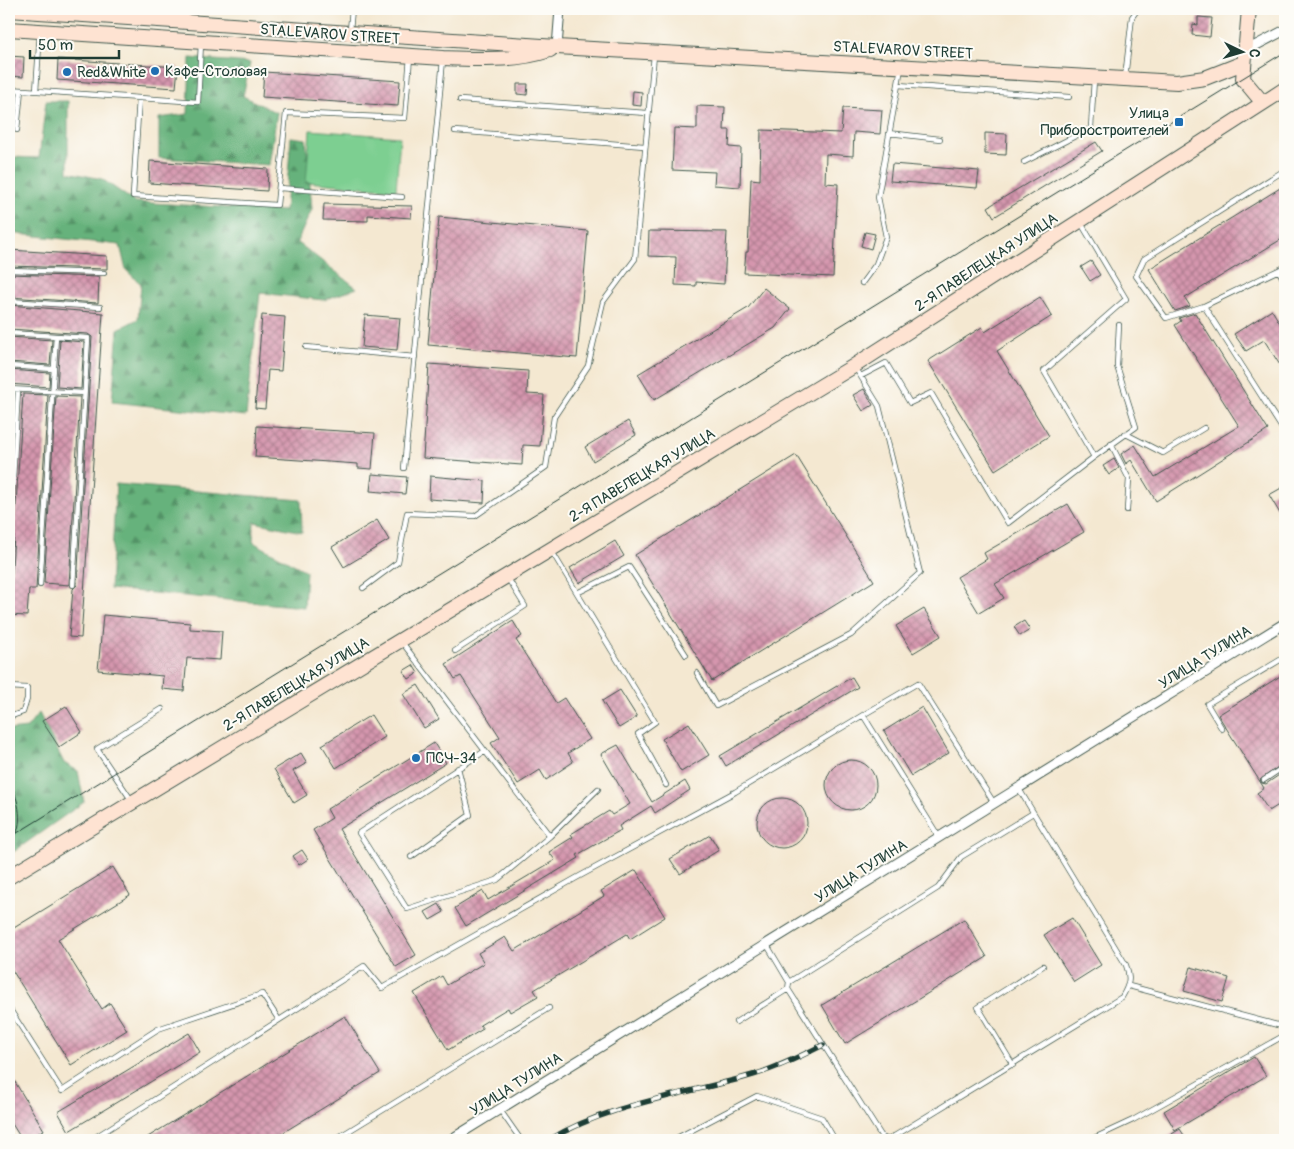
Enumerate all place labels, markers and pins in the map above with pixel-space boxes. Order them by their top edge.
place label: Кафе-Столовая [165,62,267,81]
place label: Red&White [77,63,147,82]
marker: Кафе-Столовая [149,65,161,77]
marker: Red&White [61,66,73,78]
place label: Улица Приборостроителей [1040,104,1169,140]
marker: Улица Приборостроителей [1173,116,1185,128]
place label: ПСЧ-34 [426,749,477,768]
marker: ПСЧ-34 [410,752,422,764]

